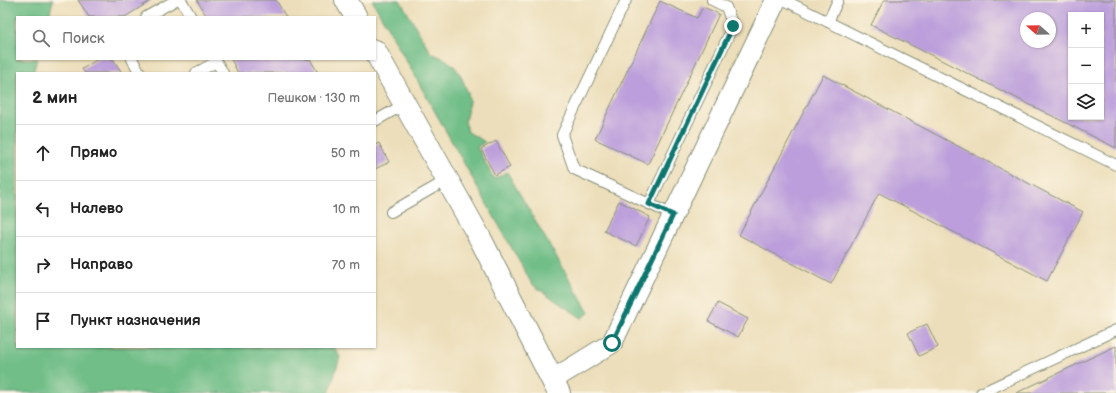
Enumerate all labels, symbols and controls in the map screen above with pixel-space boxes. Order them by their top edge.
north arrow [1020,12,1056,48]
map controls [1068,12,1104,120]
button: + [1068,12,1104,48]
search box [16,16,376,60]
route end [724,17,742,35]
icon: search [30,27,52,49]
text: Поиск [62,29,105,48]
button: − [1068,48,1104,84]
button: layers [1068,84,1104,120]
text: 2 мин [32,88,78,108]
text: Пешком · 130 m [268,90,360,106]
icon: ahead [32,142,54,164]
text: Прямо [70,143,117,162]
text: 50 m [331,145,360,161]
icon: left [32,198,54,220]
text: Налево [70,199,123,218]
text: 10 m [333,201,360,217]
icon: right [32,254,54,276]
text: Направо [70,255,133,274]
text: 70 m [332,257,360,273]
icon: arrive [32,310,54,332]
text: Пункт назначения [70,311,201,330]
route start [603,334,621,352]

